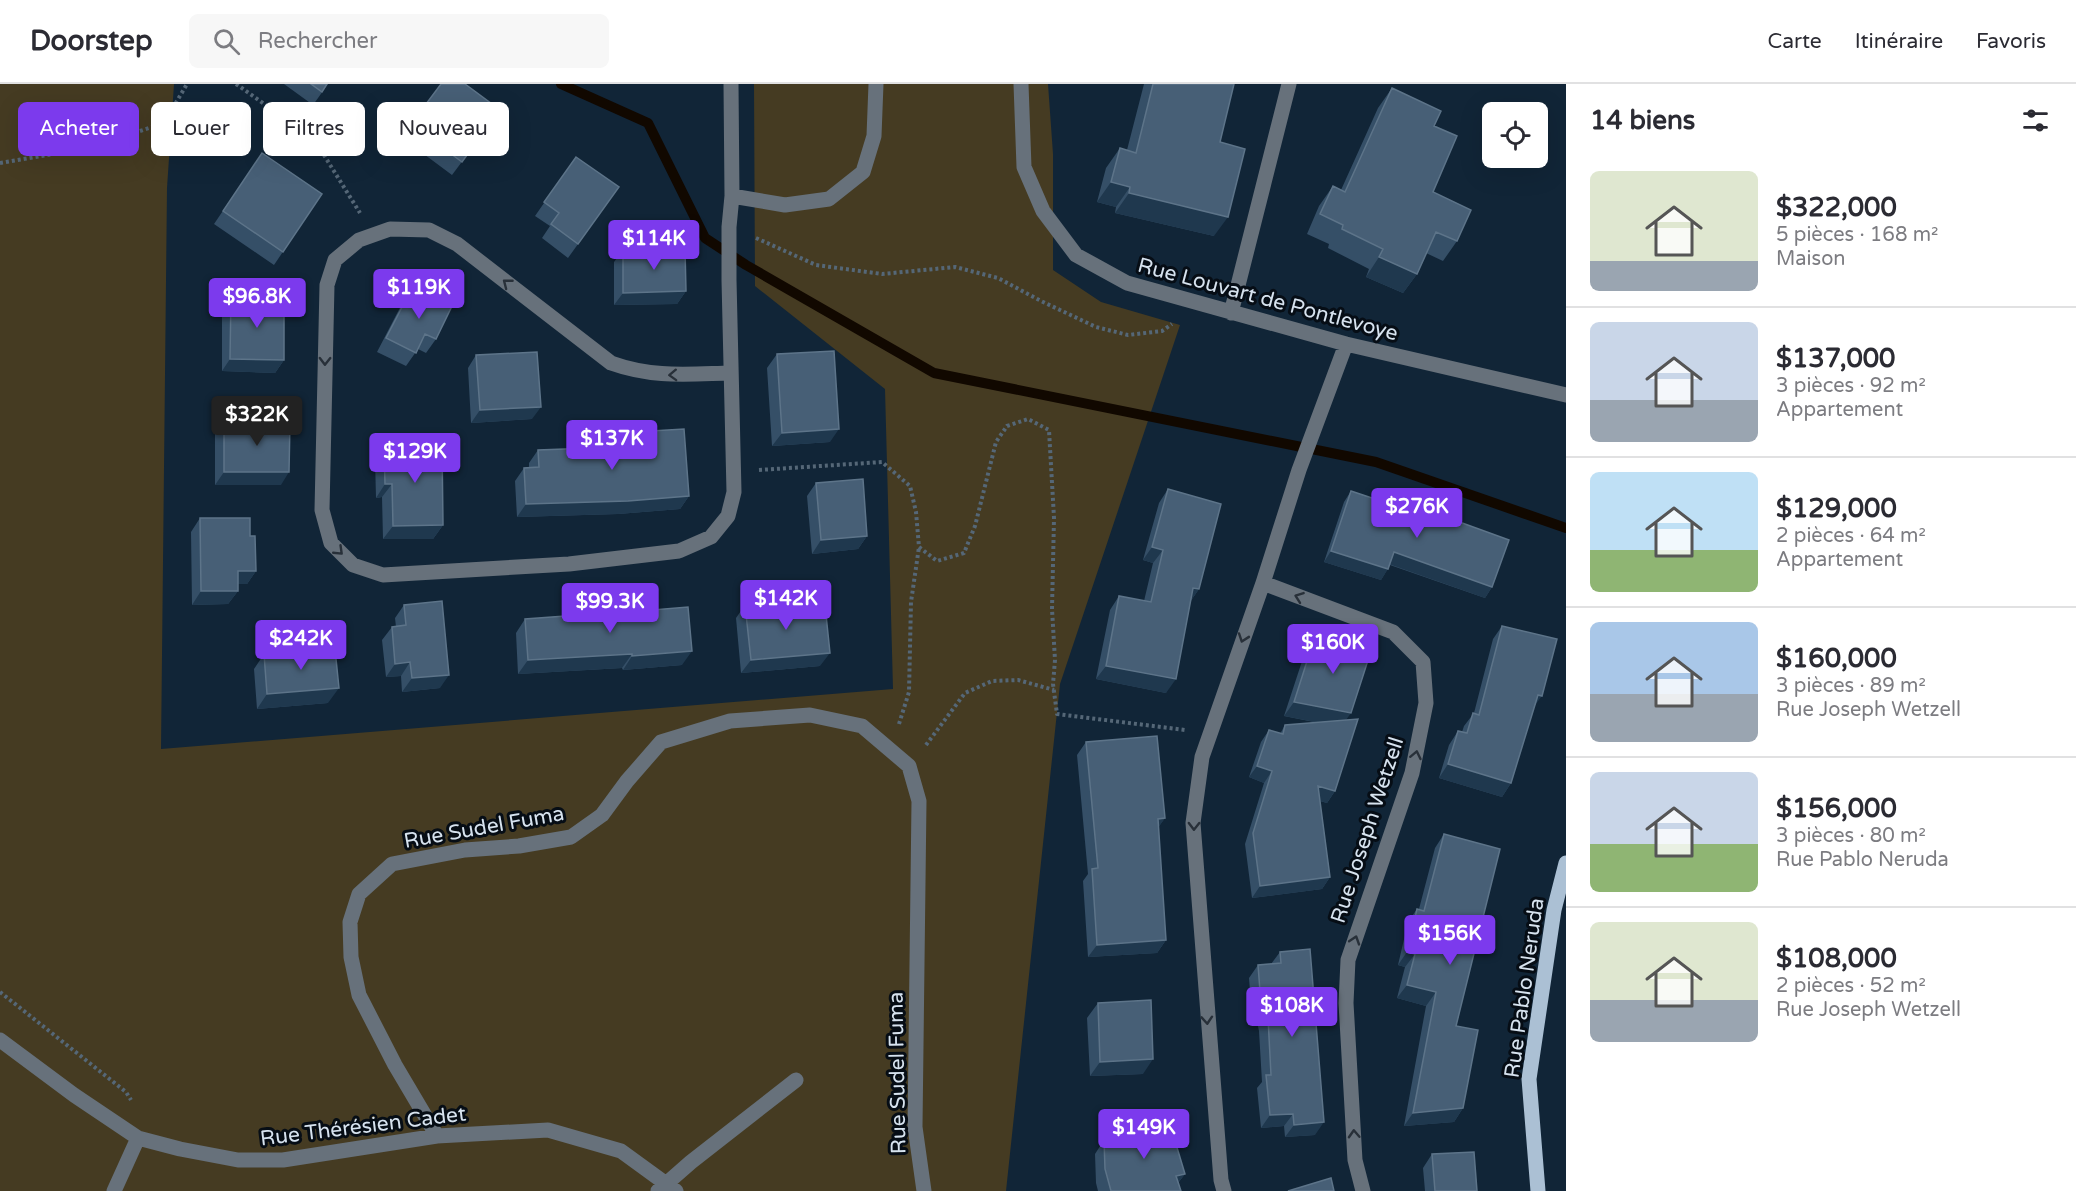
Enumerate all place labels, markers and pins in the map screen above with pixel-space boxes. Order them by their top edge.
pin: $114K [612,220,696,271]
pin: $119K [377,269,461,320]
pin: $96.8K [208,278,306,329]
pin: $322K [215,396,299,447]
pin: $137K [570,420,654,471]
pin: $129K [373,433,457,484]
pin: $276K [1375,488,1459,539]
pin: $142K [744,580,828,631]
pin: $99.3K [561,583,659,634]
pin: $242K [259,620,343,671]
pin: $160K [1291,624,1375,675]
pin: $156K [1408,915,1492,966]
pin: $108K [1250,987,1334,1038]
pin: $149K [1102,1109,1186,1160]

